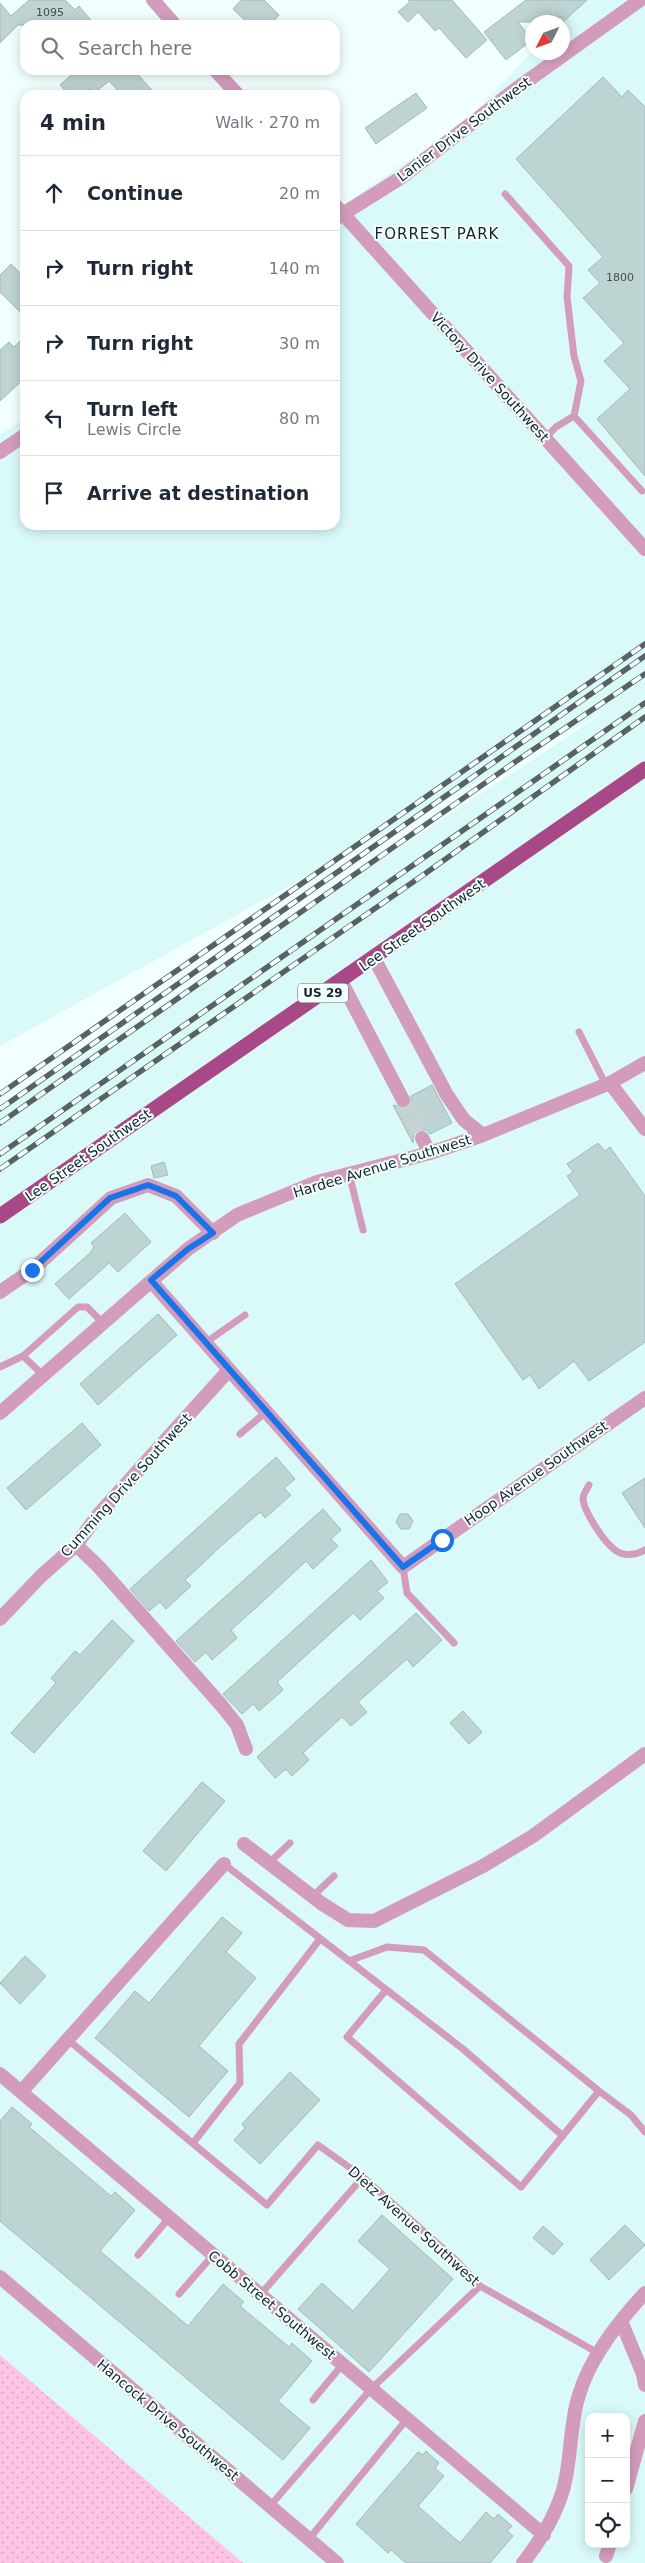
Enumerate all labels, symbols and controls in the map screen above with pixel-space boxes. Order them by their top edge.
house number: 1095 [36,6,64,19]
north arrow [525,15,570,60]
search box [20,20,340,75]
icon: search [38,34,66,62]
text: Search here [78,37,192,59]
street label: Lanier Drive Southwest [394,73,534,185]
text: 4 min [40,111,106,135]
text: Walk · 270 m [215,113,320,132]
icon: ahead [40,179,68,207]
text: Continue [87,182,183,204]
text: 20 m [279,184,320,203]
district label: FORREST PARK [375,225,500,243]
icon: right [40,254,68,282]
text: Turn right [87,257,193,279]
text: 140 m [269,259,320,278]
house number: 1800 [606,271,634,284]
street label: Victory Drive Southwest [428,309,553,445]
icon: right [40,329,68,357]
text: Turn right [87,332,193,354]
text: 30 m [279,334,320,353]
text: Turn left [87,398,178,420]
icon: left [40,404,68,432]
text: 80 m [279,409,320,428]
text: Lewis Circle [87,420,181,439]
icon: arrive [40,479,68,507]
text: Arrive at destination [87,482,309,504]
street label: Lee Street Southwest [356,875,488,975]
road number: US 29 [298,984,348,1002]
street label: Lee Street Southwest [22,1105,154,1205]
street label: Hardee Avenue Southwest [291,1131,473,1201]
route end [21,1259,44,1282]
street label: Cumming Drive Southwest [57,1410,195,1560]
street label: Hoop Avenue Southwest [461,1417,611,1529]
route start [431,1529,454,1552]
street label: Dietz Avenue Southwest [345,2163,483,2289]
street label: Cobb Street Southwest [205,2247,339,2363]
street label: Hancock Drive Southwest [94,2356,242,2484]
map controls [585,2413,630,2548]
button: + [585,2413,630,2458]
button: − [585,2458,630,2503]
button: locate [585,2503,630,2548]

